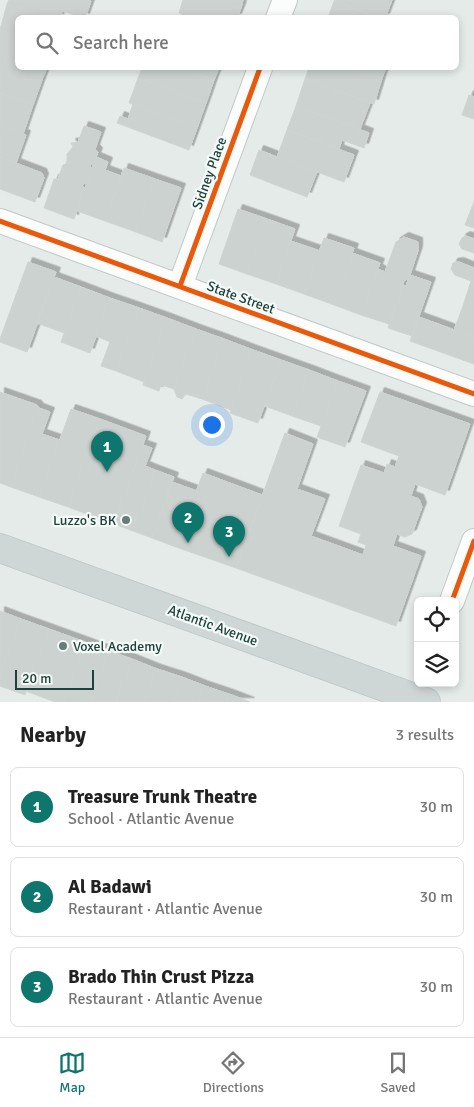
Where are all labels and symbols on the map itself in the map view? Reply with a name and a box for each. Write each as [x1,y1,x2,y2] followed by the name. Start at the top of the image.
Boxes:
[189,135,230,212] street label: Sidney Place
[205,277,277,318] street label: State Street
[199,412,225,438] your location
[91,431,123,472] pin: 1
[172,502,204,543] pin: 2
[53,512,117,529] place label: Luzzo's BK
[120,514,132,526] marker: Luzzo's BK
[213,516,245,557] pin: 3
[166,601,260,650] street label: Atlantic Avenue
[73,638,162,655] place label: Voxel Academy
[57,640,69,652] marker: Voxel Academy
[15,667,94,690] scale bar

